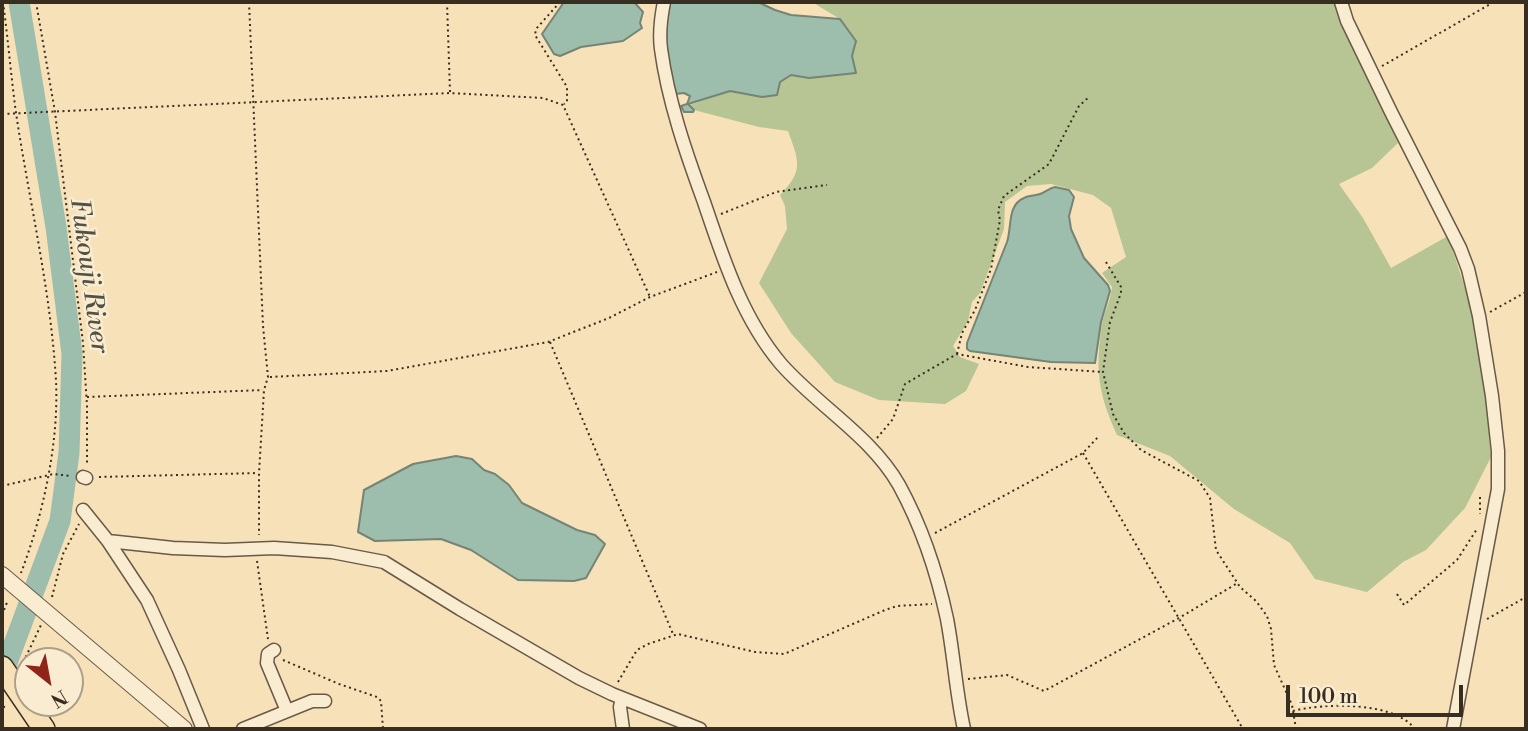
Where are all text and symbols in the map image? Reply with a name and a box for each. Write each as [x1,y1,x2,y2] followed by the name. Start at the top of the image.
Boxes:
[62,196,114,356] water label: Fukouji River
[14,647,84,717] north arrow
[1290,672,1467,716] scale bar
[46,684,71,712] text: N
[1299,684,1358,710] text: 100 m

